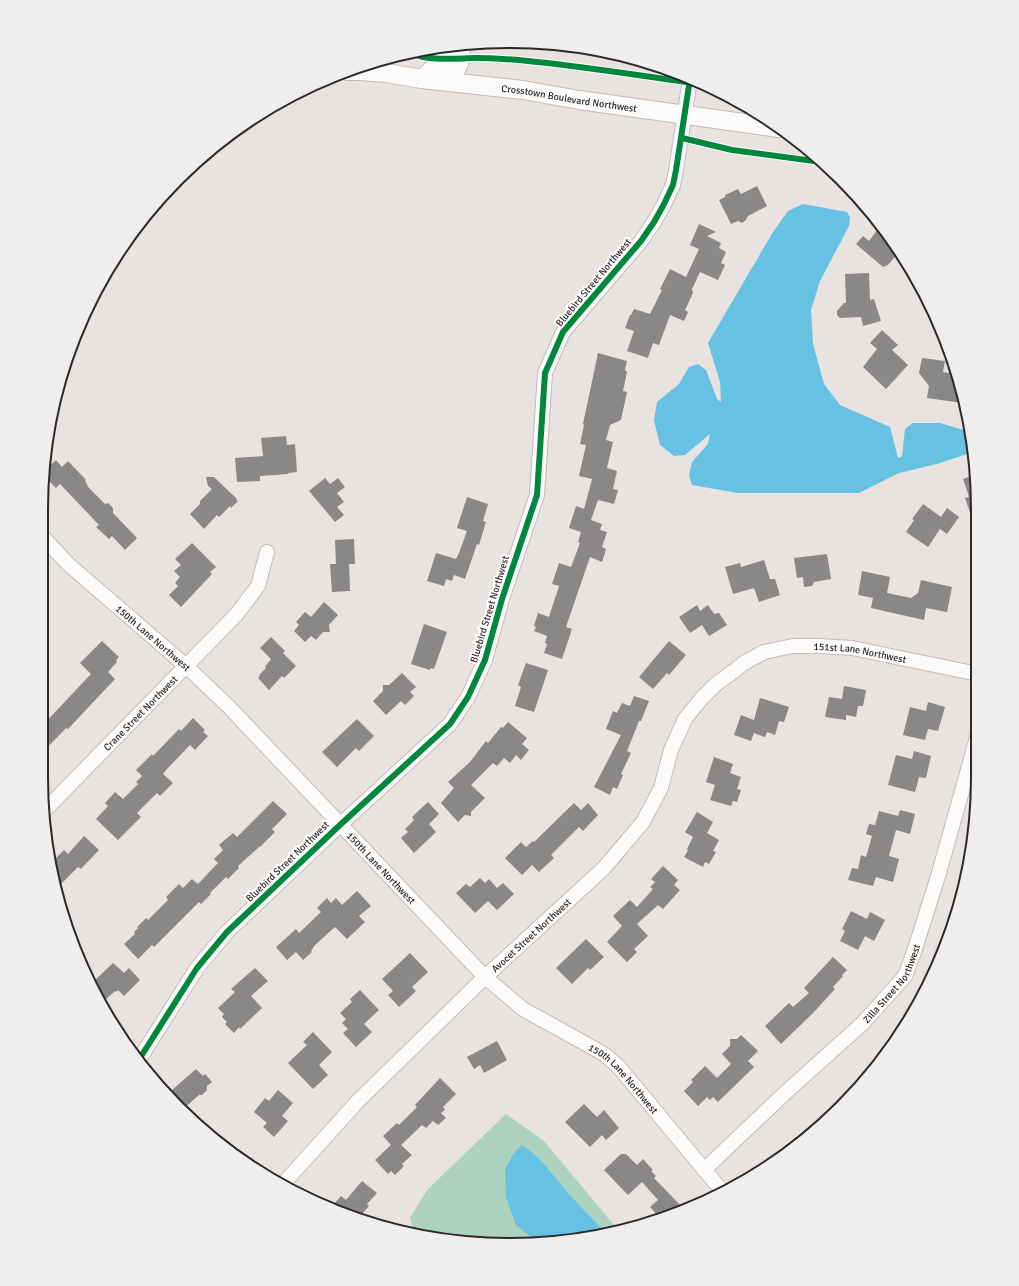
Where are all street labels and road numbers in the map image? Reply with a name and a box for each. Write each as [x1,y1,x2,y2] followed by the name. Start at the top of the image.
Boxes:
[501,83,638,115] street label: Crosstown Boulevard Northwest
[553,236,634,329] street label: Bluebird Street Northwest
[468,554,512,664] street label: Bluebird Street Northwest
[113,603,193,674] street label: 150th Lane Northwest
[814,641,908,666] street label: 151st Lane Northwest
[101,673,181,754] street label: Crane Street Northwest
[243,818,332,905] street label: Bluebird Street Northwest
[344,830,418,907] street label: 150th Lane Northwest
[489,896,574,975] street label: Avocet Street Northwest
[861,942,923,1026] street label: Zilla Street Northwest
[586,1042,661,1117] street label: 150th Lane Northwest

